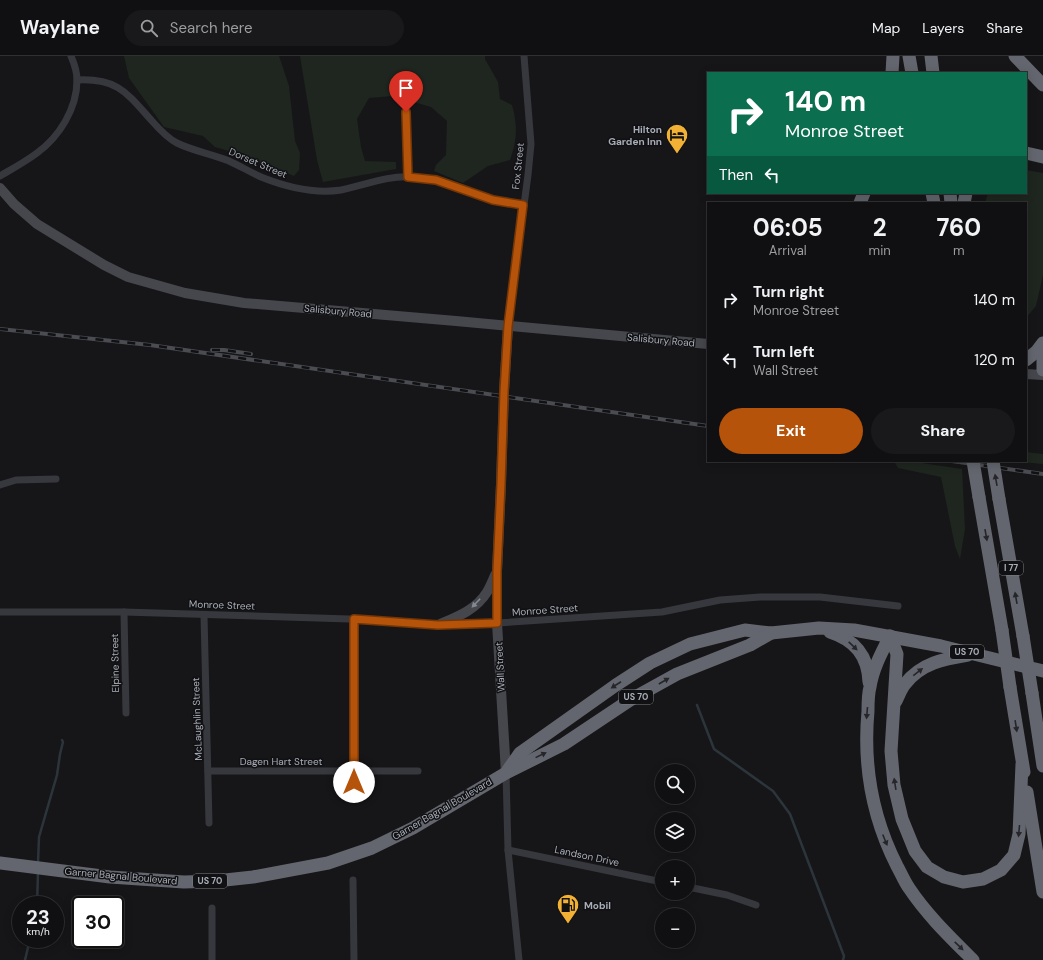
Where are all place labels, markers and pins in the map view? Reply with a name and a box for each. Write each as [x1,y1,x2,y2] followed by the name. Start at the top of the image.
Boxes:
[389,71,423,112] pin
[664,122,690,155] hotel icon: Hilton Garden Inn
[608,123,662,148] place label: Hilton Garden Inn
[555,892,581,925] fuel station icon: Mobil
[584,899,611,912] place label: Mobil

